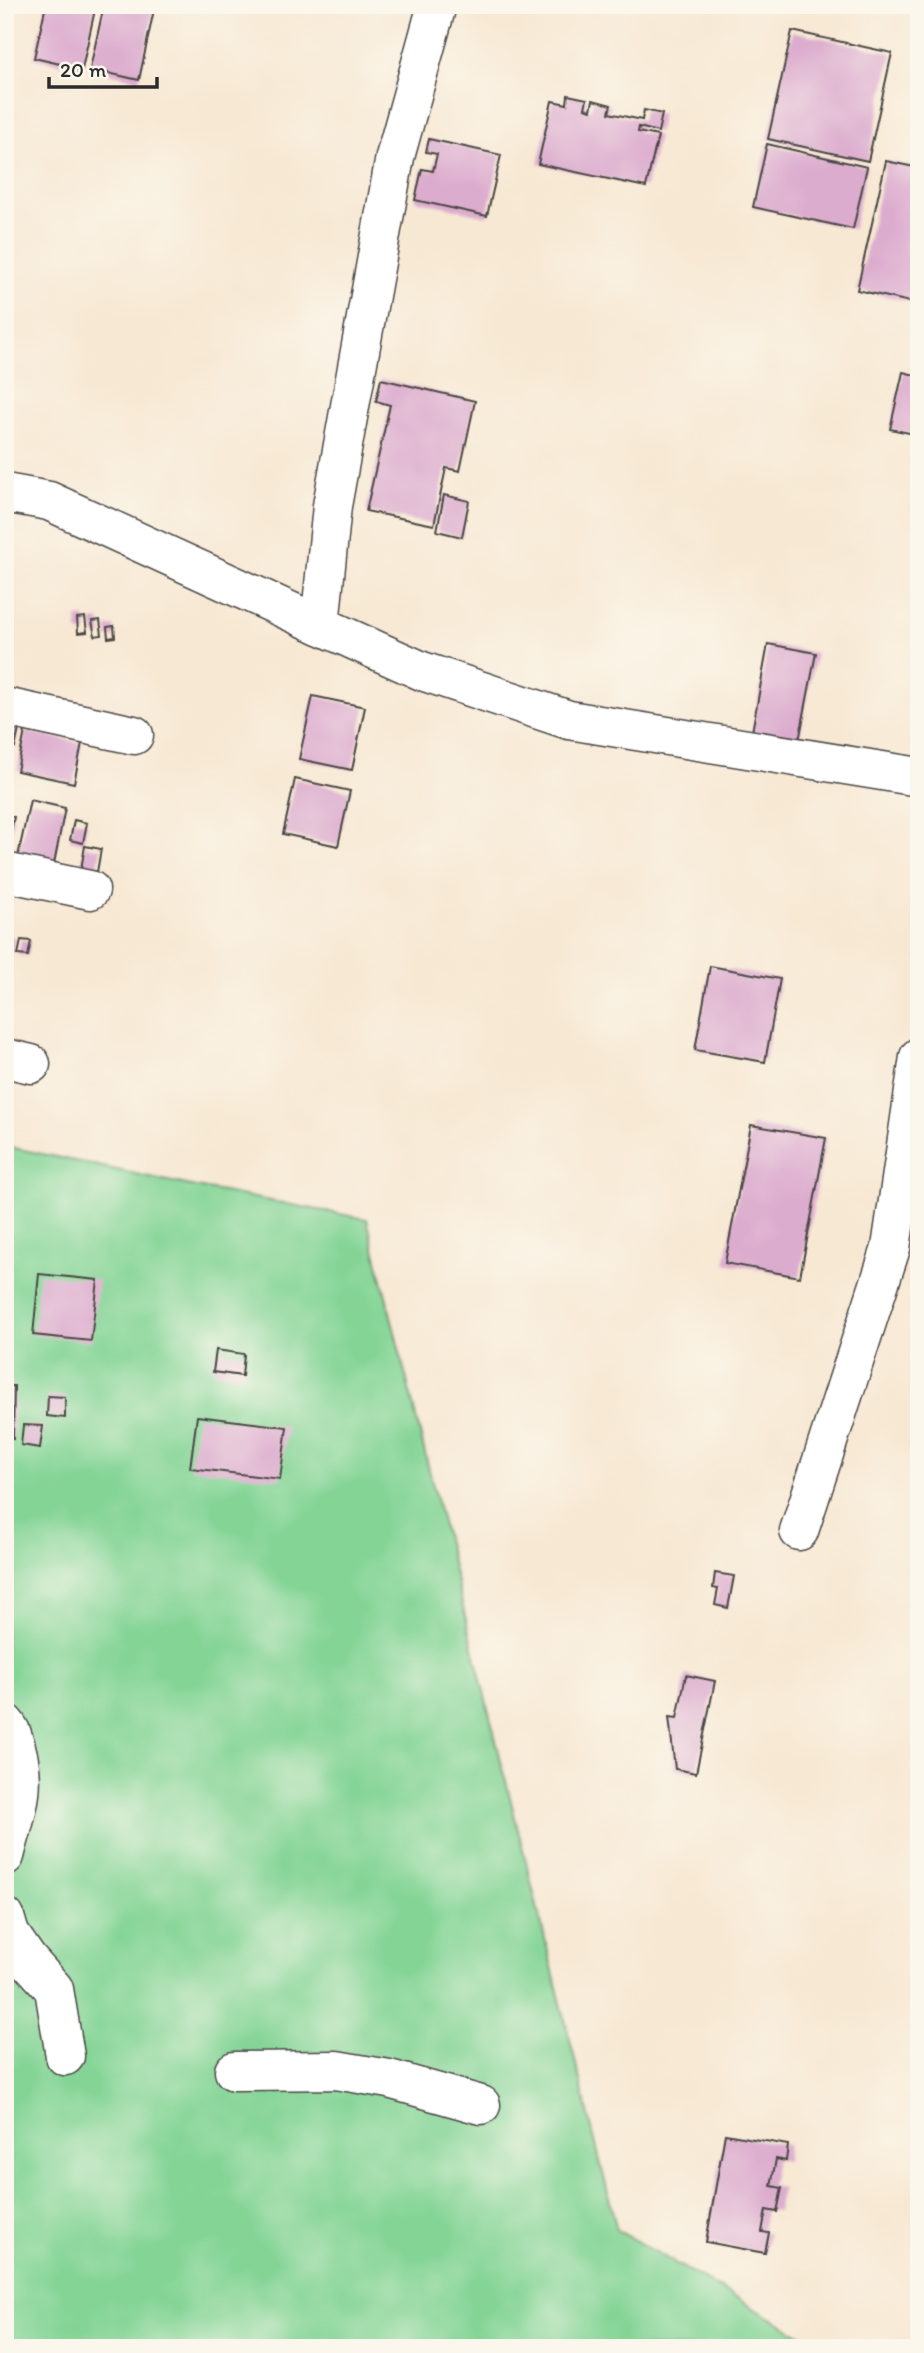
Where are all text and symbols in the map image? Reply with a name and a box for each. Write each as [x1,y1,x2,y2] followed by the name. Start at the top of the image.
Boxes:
[49,46,158,90] scale bar
[60,57,107,82] text: 20 m

